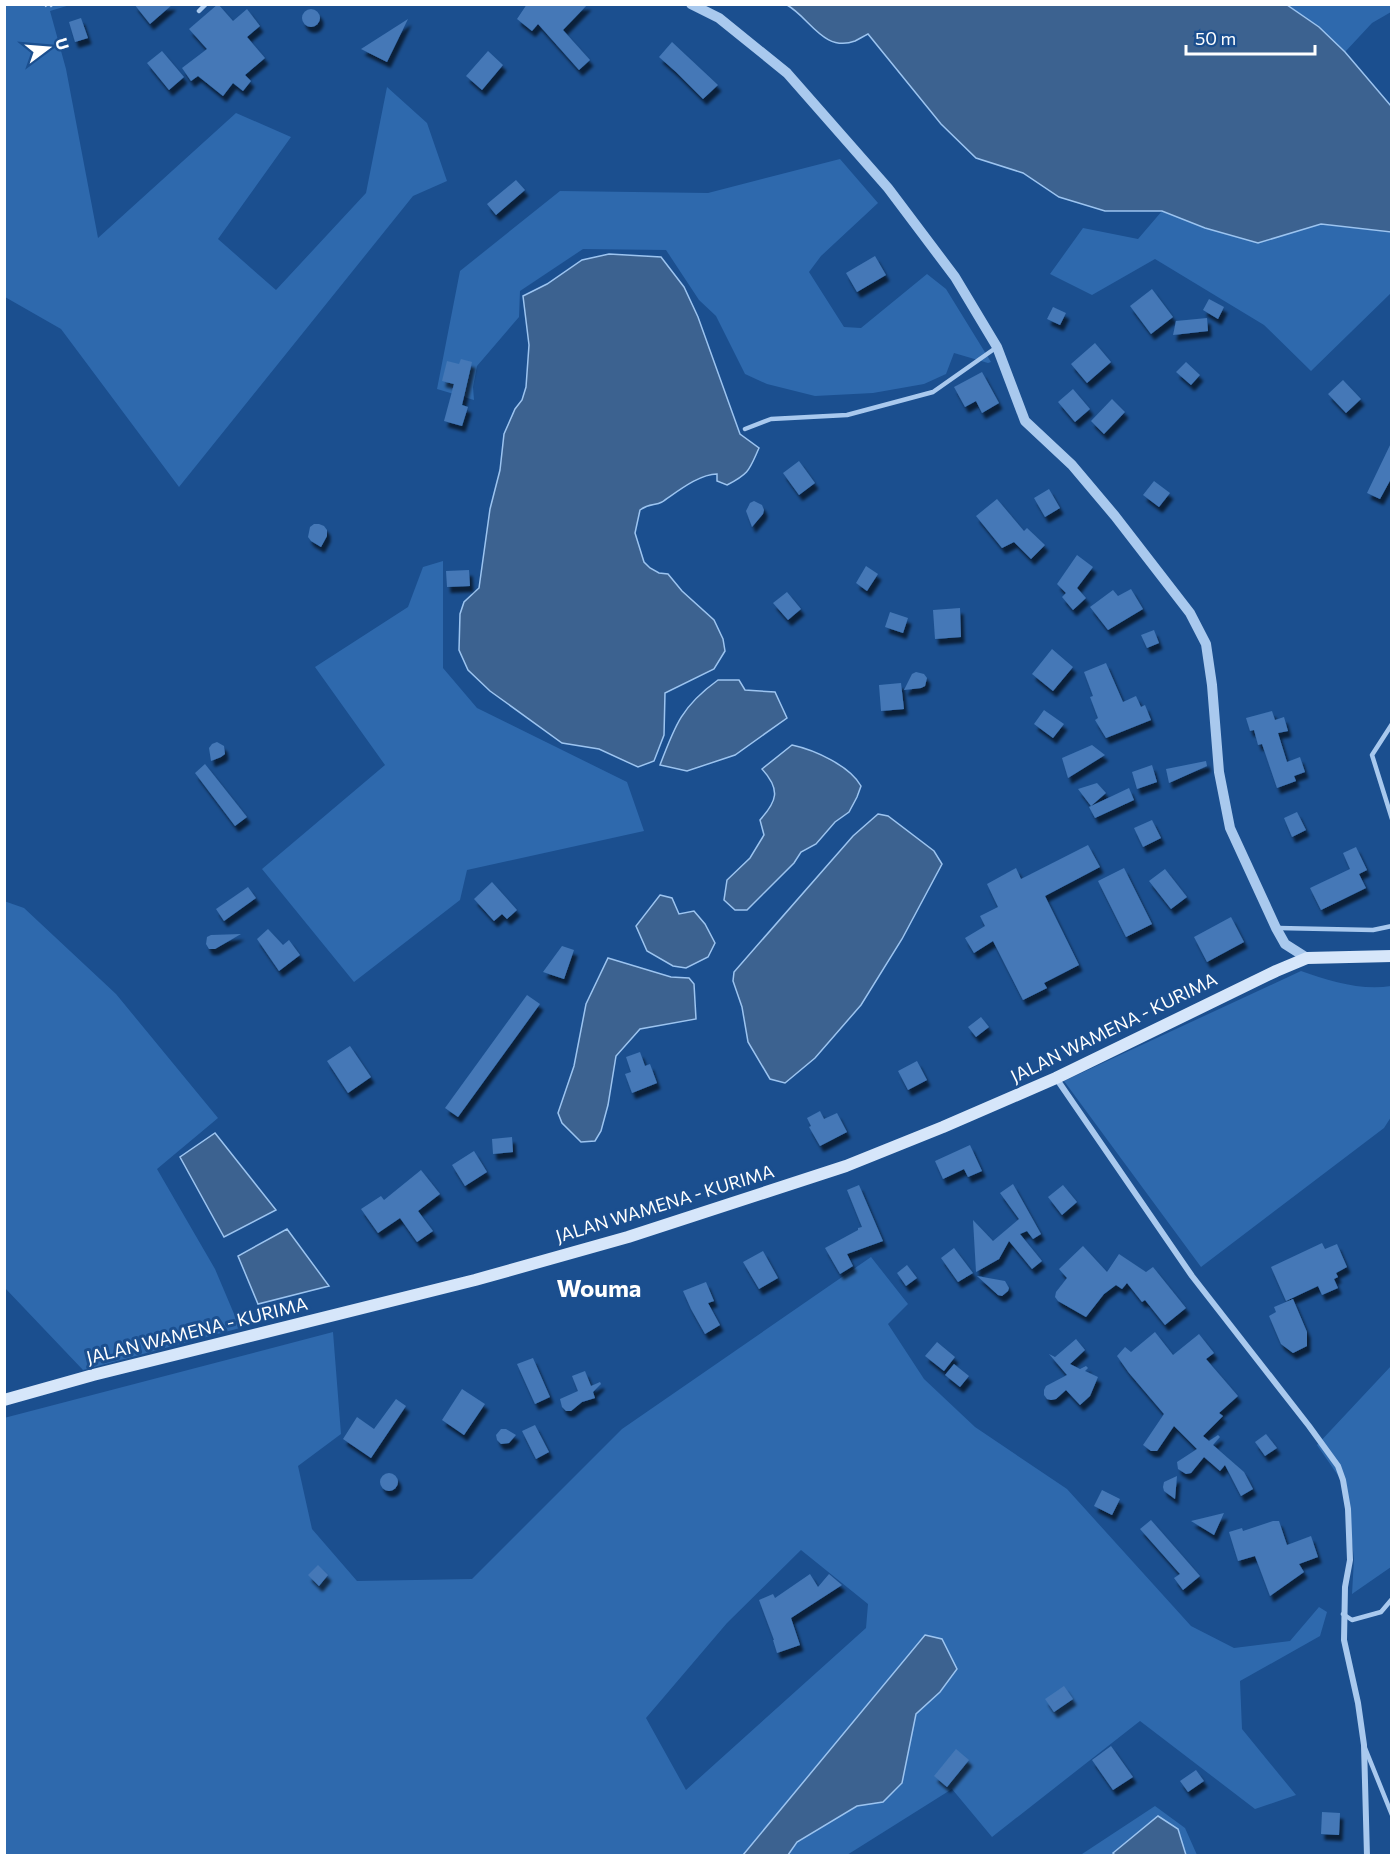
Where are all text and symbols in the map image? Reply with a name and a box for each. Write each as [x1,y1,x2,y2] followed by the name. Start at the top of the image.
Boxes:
[18,18,78,78] north arrow
[1186,18,1315,56] scale bar
[1195,27,1236,49] text: 50 m
[52,36,74,52] text: U
[1007,967,1221,1087] street label: JALAN WAMENA - KURIMA
[553,1159,777,1247] street label: JALAN WAMENA - KURIMA
[556,1273,642,1302] district label: Wouma
[84,1292,310,1368] street label: JALAN WAMENA - KURIMA

